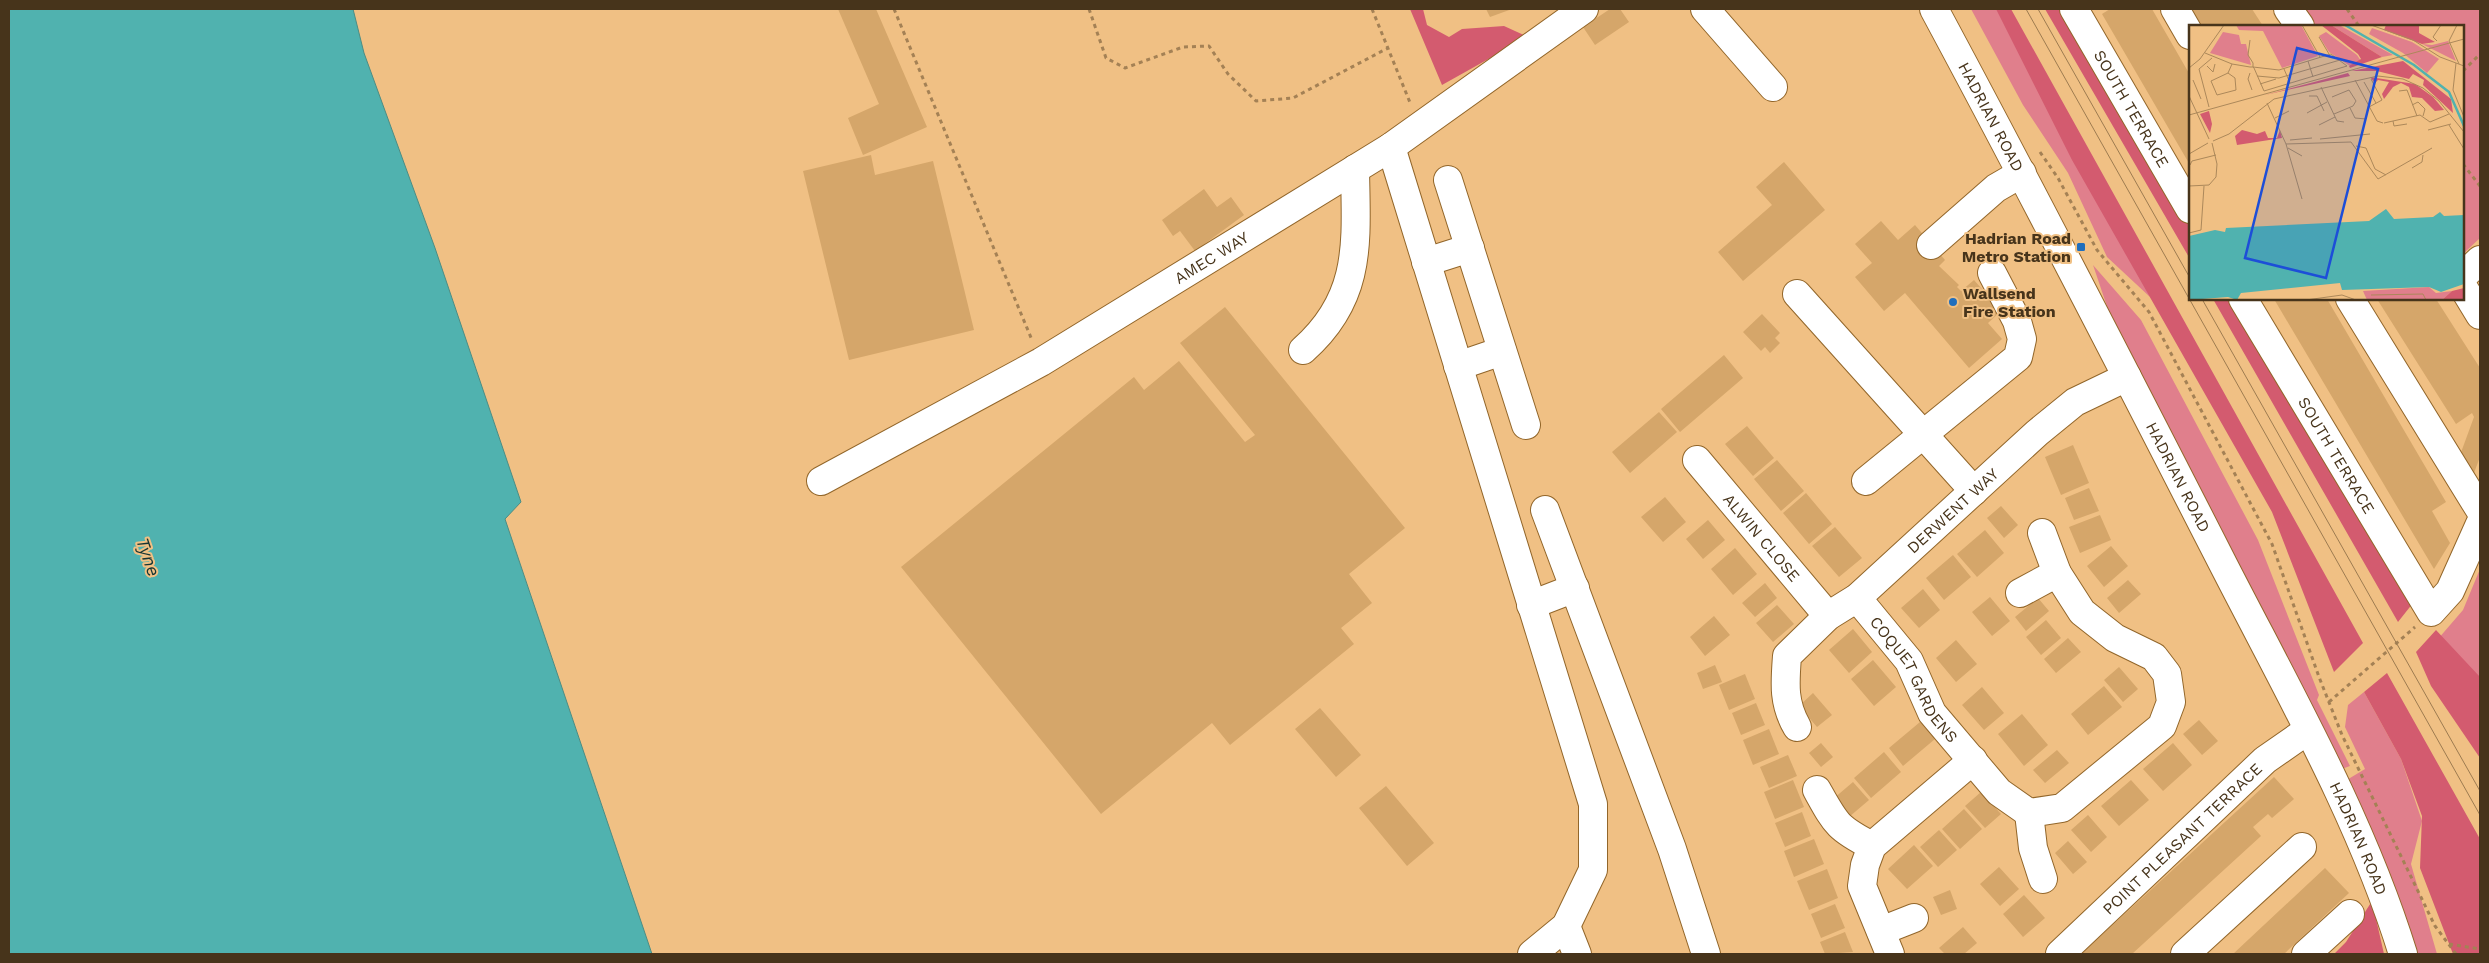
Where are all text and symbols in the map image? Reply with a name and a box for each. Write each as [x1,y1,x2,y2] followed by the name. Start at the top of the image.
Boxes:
[2189,25,2464,300] inset map
[2090,47,2173,171] street label: SOUTH TERRACE
[1954,59,2028,175] street label: HADRIAN ROAD
[1171,228,1252,288] street label: AMEC WAY
[1962,229,2071,266] place label: Hadrian Road Metro Station
[2075,241,2087,253] marker: Hadrian Road Metro Station
[1963,284,2056,321] place label: Wallsend Fire Station
[1947,296,1959,308] marker: Wallsend Fire Station
[2294,394,2379,517] street label: SOUTH TERRACE
[2142,419,2214,535] street label: HADRIAN ROAD
[1903,464,2003,558] street label: DERWENT WAY
[1719,490,1804,586] street label: ALWIN CLOSE
[132,535,165,579] water label: Tyne
[1866,612,1962,746] street label: COQUET GARDENS
[2099,759,2266,919] street label: POINT PLEASANT TERRACE
[2326,779,2391,898] street label: HADRIAN ROAD

